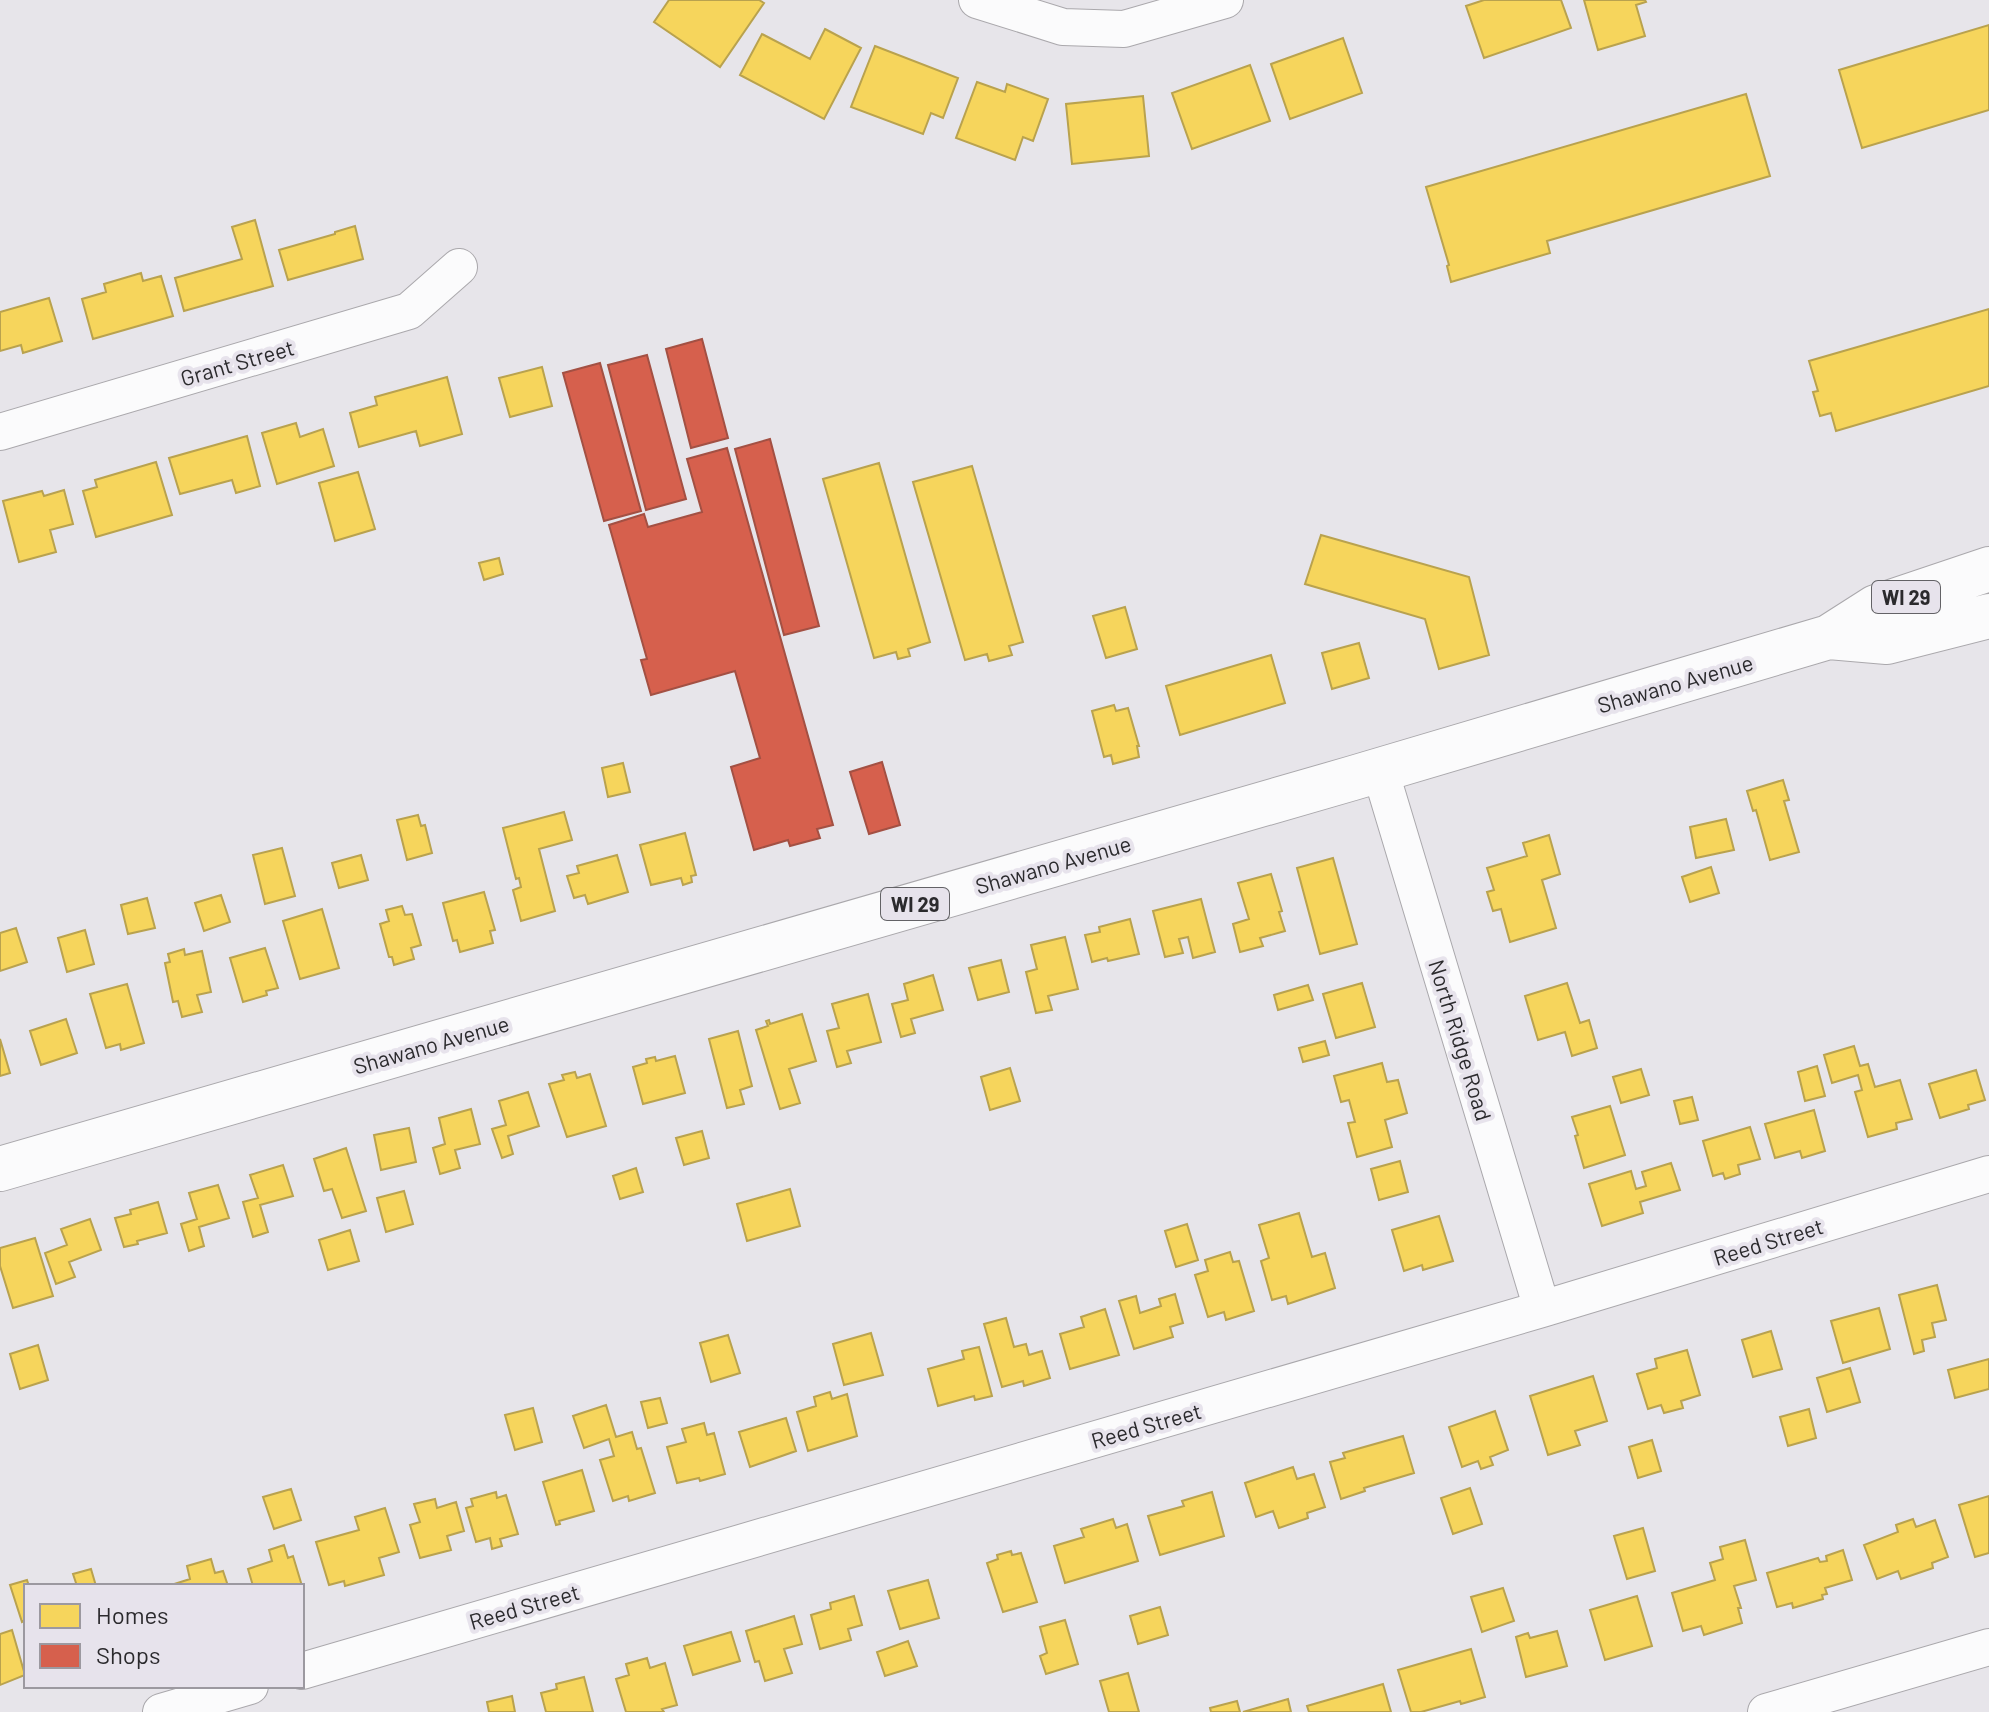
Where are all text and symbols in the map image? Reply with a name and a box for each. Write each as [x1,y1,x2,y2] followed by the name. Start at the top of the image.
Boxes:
[177,333,297,391] street label: Grant Street
[1872,581,1940,613] road number: WI 29
[1594,648,1756,718] street label: Shawano Avenue
[972,829,1134,899] street label: Shawano Avenue
[881,888,949,920] road number: WI 29
[1424,956,1498,1124] street label: North Ridge Road
[350,1009,512,1079] street label: Shawano Avenue
[1710,1212,1826,1270] street label: Reed Street
[1088,1397,1204,1453] street label: Reed Street
[466,1578,582,1634] street label: Reed Street
[24,1584,304,1688] legend
[96,1600,169,1629] text: Homes
[96,1640,161,1669] text: Shops

